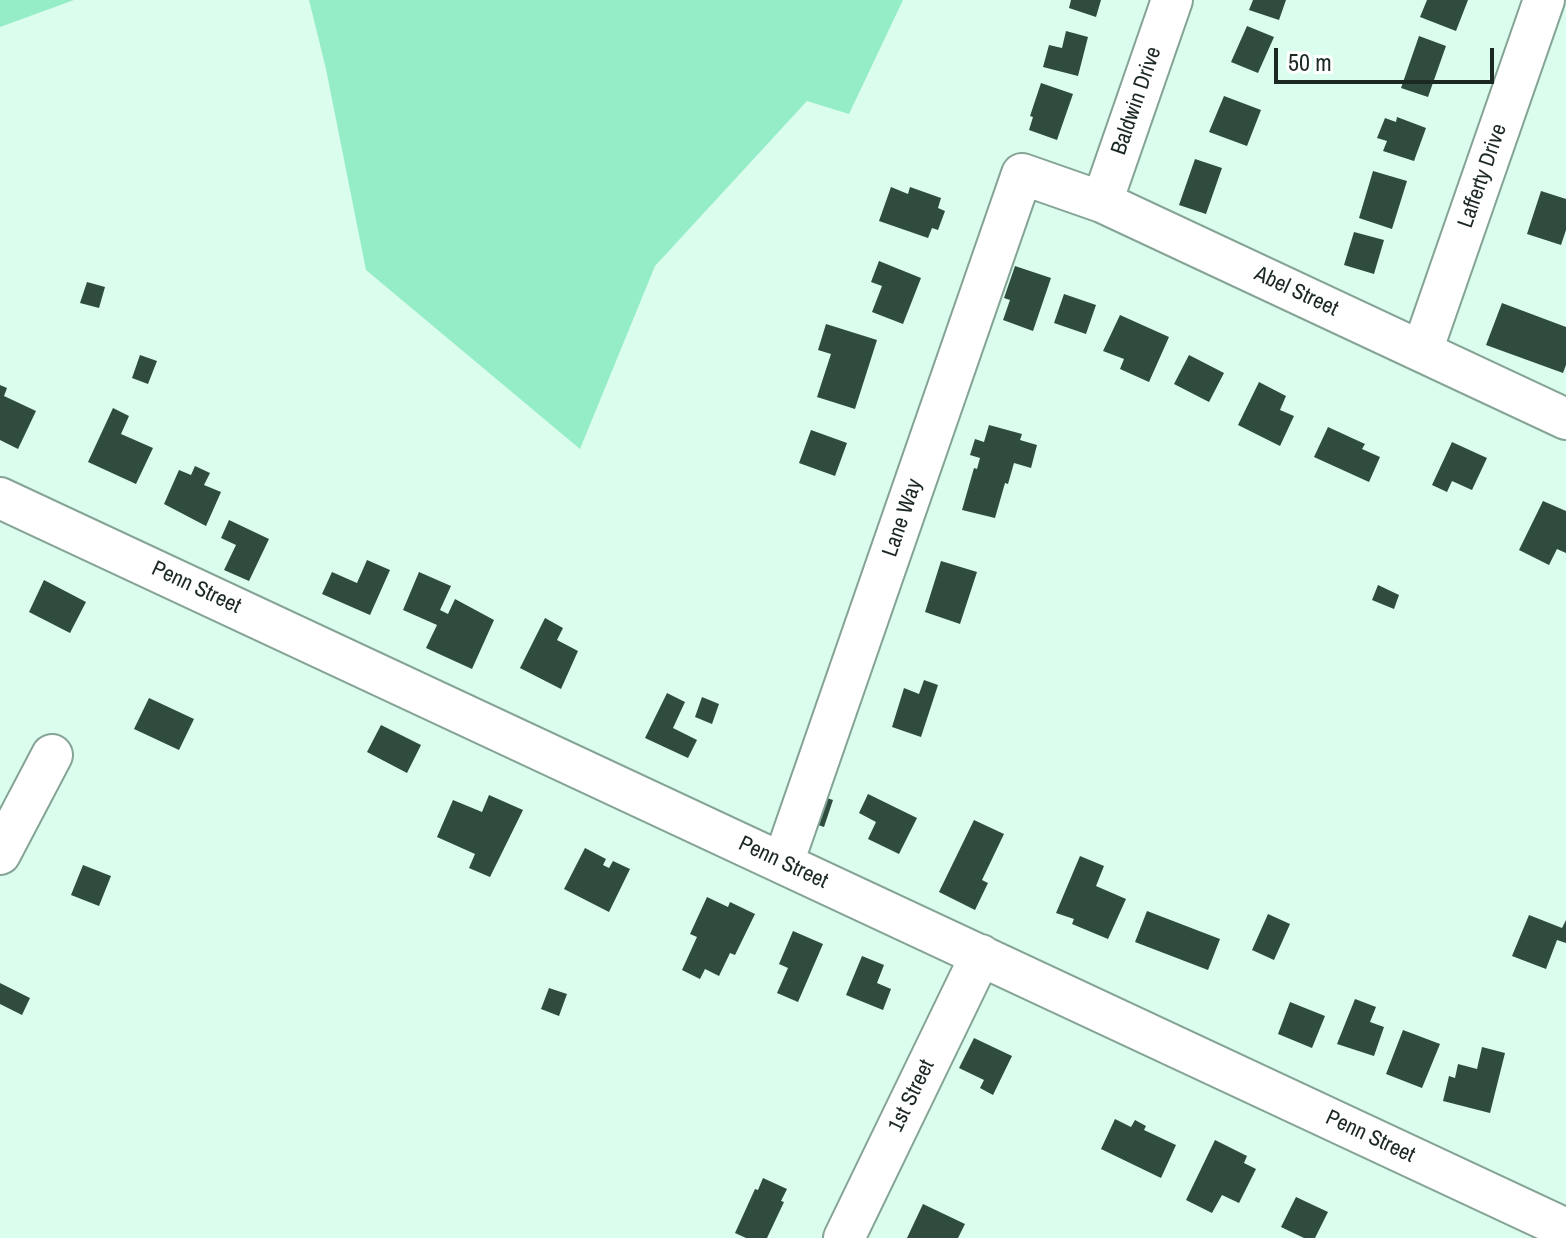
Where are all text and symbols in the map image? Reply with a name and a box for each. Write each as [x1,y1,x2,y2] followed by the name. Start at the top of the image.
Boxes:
[1278,32,1498,82] scale bar
[1106,44,1168,158] street label: Baldwin Drive
[1288,46,1332,78] text: 50 m
[1453,121,1513,231] street label: Lafferty Drive
[1250,261,1342,323] street label: Abel Street
[877,476,929,560] street label: Lane Way
[147,556,245,620] street label: Penn Street
[734,831,832,895] street label: Penn Street
[883,1056,941,1136] street label: 1st Street
[1321,1105,1419,1169] street label: Penn Street

